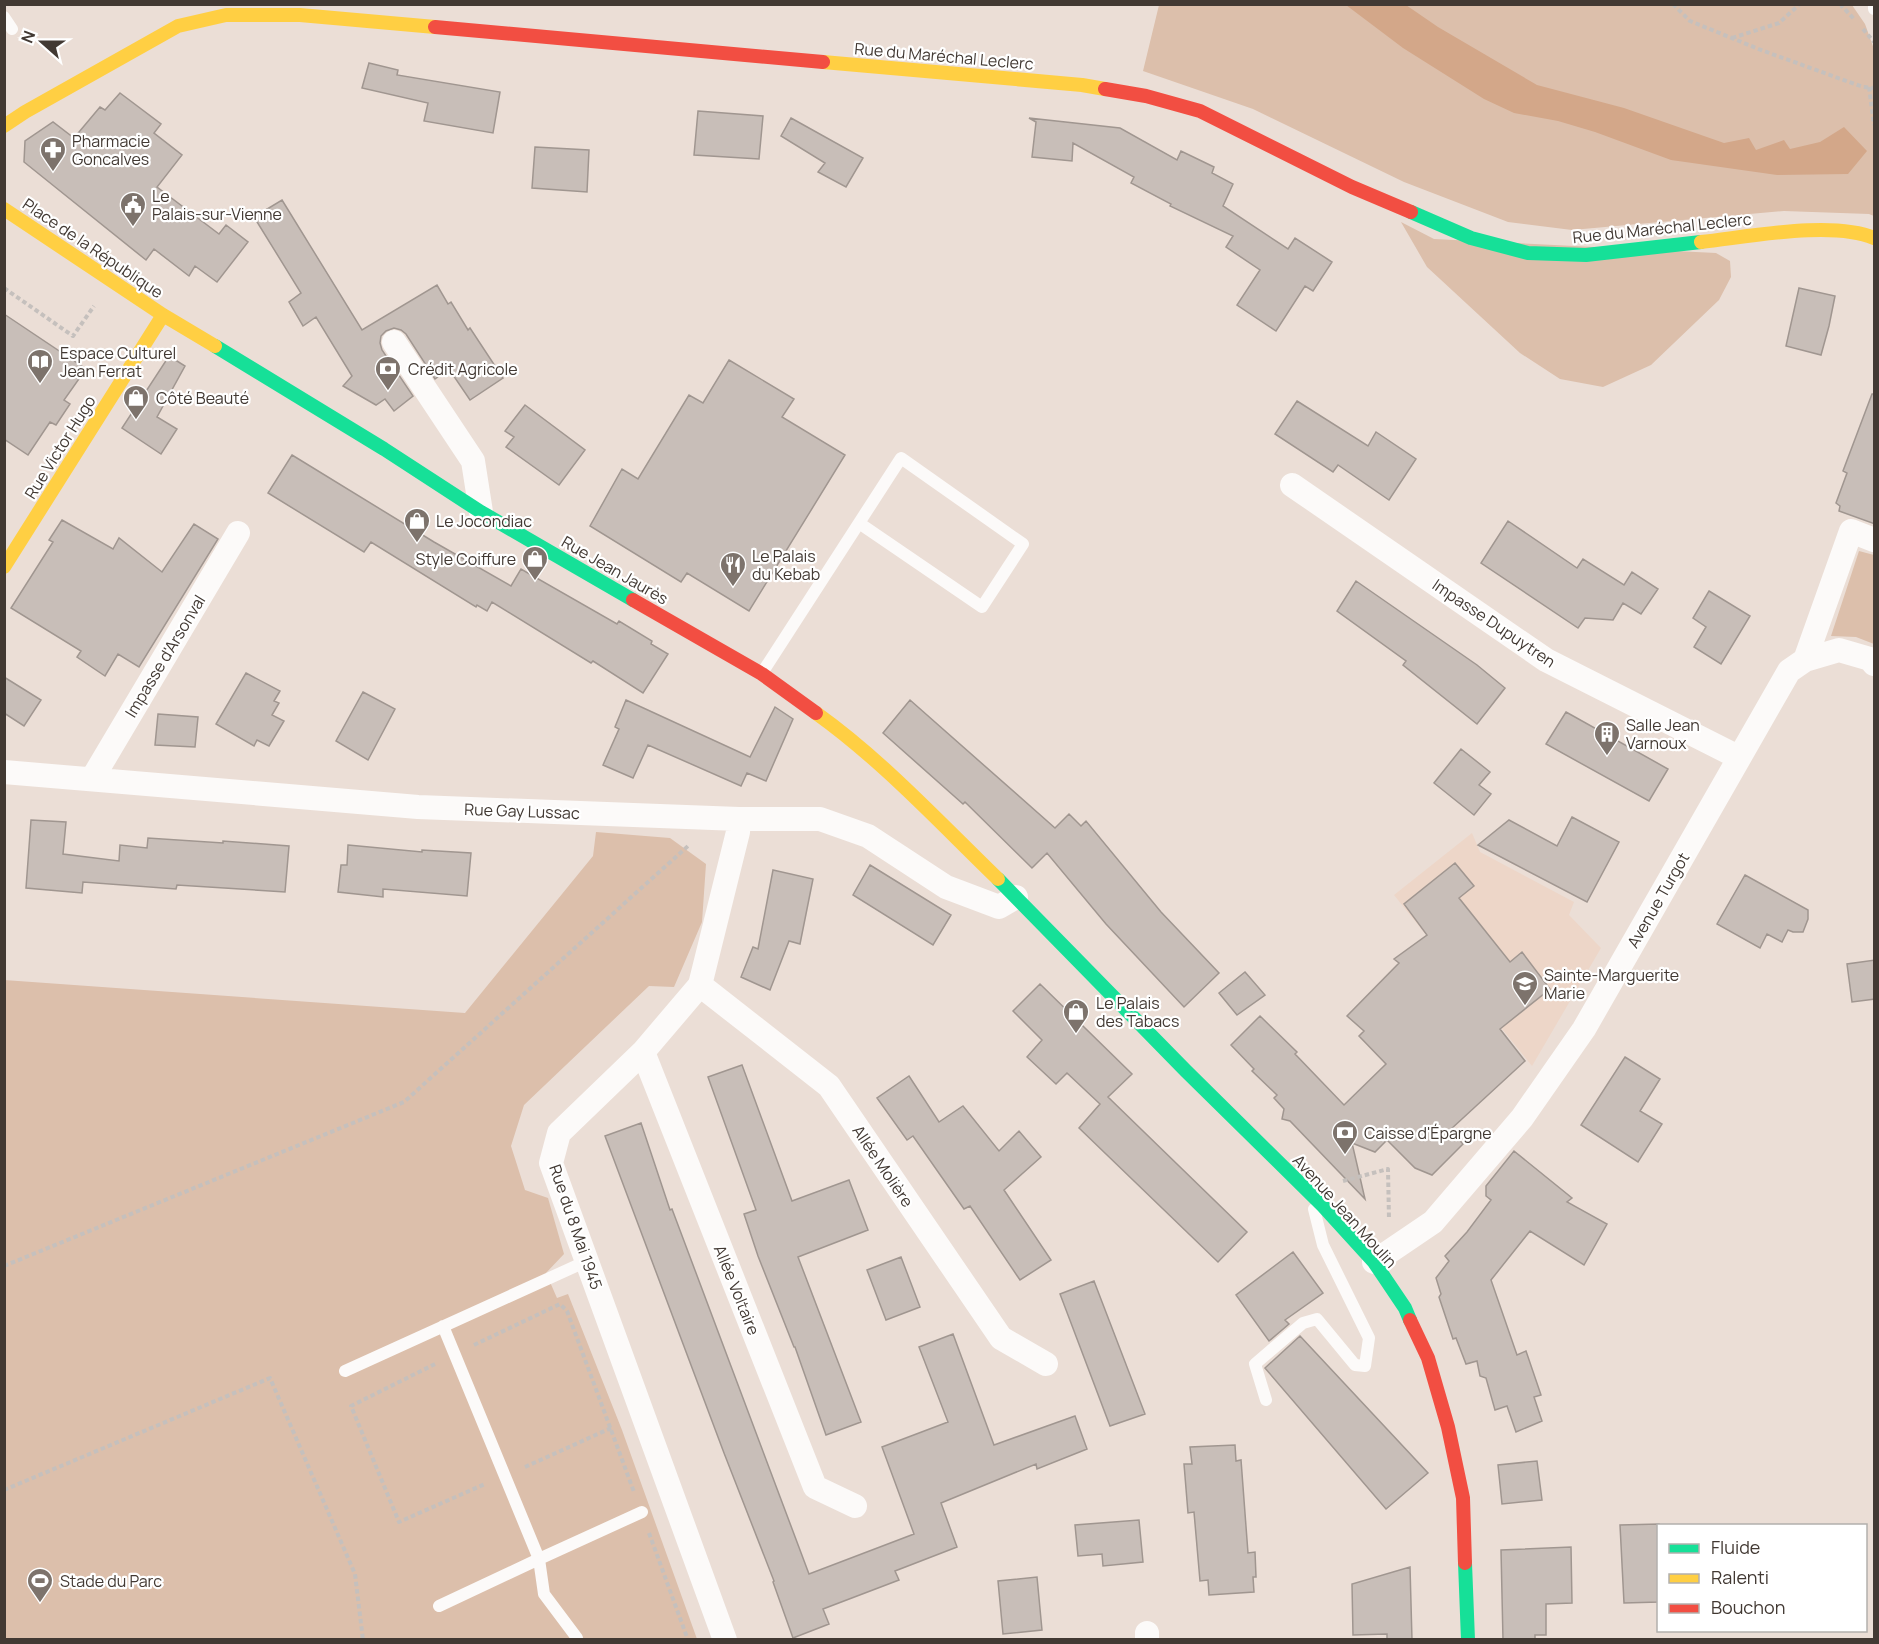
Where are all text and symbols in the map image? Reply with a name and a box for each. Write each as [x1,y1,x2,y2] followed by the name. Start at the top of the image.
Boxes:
[12,12,72,72] north arrow
[16,27,40,46] text: N
[854,37,1035,75] street label: Rue du Maréchal Leclerc
[72,130,150,170] place label: Pharmacie Goncalves
[38,135,68,173] pharmacy icon: Pharmacie Goncalves
[152,185,282,225] place label: Le Palais-sur-Vienne
[118,190,148,228] public building icon: Le Palais-sur-Vienne
[19,193,167,303] street label: Place de la République
[1572,208,1753,248] street label: Rue du Maréchal Leclerc
[60,342,176,382] place label: Espace Culturel Jean Ferrat
[25,347,55,385] library icon: Espace Culturel Jean Ferrat
[373,354,403,392] bank icon: Crédit Agricole
[408,358,518,380] place label: Crédit Agricole
[121,383,151,421] shop icon: Côté Beauté
[156,387,249,409] place label: Côté Beauté
[19,391,101,503] street label: Rue Victor Hugo
[402,506,432,544] shop icon: Le Jocondiac
[436,510,532,532] place label: Le Jocondiac
[558,531,672,609] street label: Rue Jean Jaurès
[520,544,550,582] shop icon: Style Coiffure
[752,545,820,585] place label: Le Palais du Kebab
[416,548,516,570] place label: Style Coiffure
[718,550,748,588] restaurant icon: Le Palais du Kebab
[1428,574,1560,672] street label: Impasse Dupuytren
[120,591,210,721] street label: Impasse d'Arsonval
[1626,714,1700,754] place label: Salle Jean Varnoux
[1592,719,1622,757] building icon: Salle Jean Varnoux
[464,798,580,824] street label: Rue Gay Lussac
[1622,848,1694,952] street label: Avenue Turgot
[1544,964,1679,1004] place label: Sainte-Marguerite Marie
[1510,969,1540,1007] school or university icon: Sainte-Marguerite Marie
[1096,992,1179,1032] place label: Le Palais des Tabacs
[1061,997,1091,1035] shop icon: Le Palais des Tabacs
[1330,1118,1360,1156] bank icon: Caisse d'Épargne
[848,1121,918,1211] street label: Allée Molière
[1364,1122,1492,1144] place label: Caisse d'Épargne
[1288,1150,1402,1272] street label: Avenue Jean Moulin
[544,1162,608,1292] street label: Rue du 8 Mai 1945
[709,1242,765,1338] street label: Allée Voltaire
[1657,1524,1867,1632] legend
[1711,1535,1760,1559] text: Fluide
[1711,1565,1769,1589] text: Ralenti
[25,1566,55,1604] sports icon: Stade du Parc
[60,1570,162,1592] place label: Stade du Parc
[1711,1595,1785,1619] text: Bouchon

